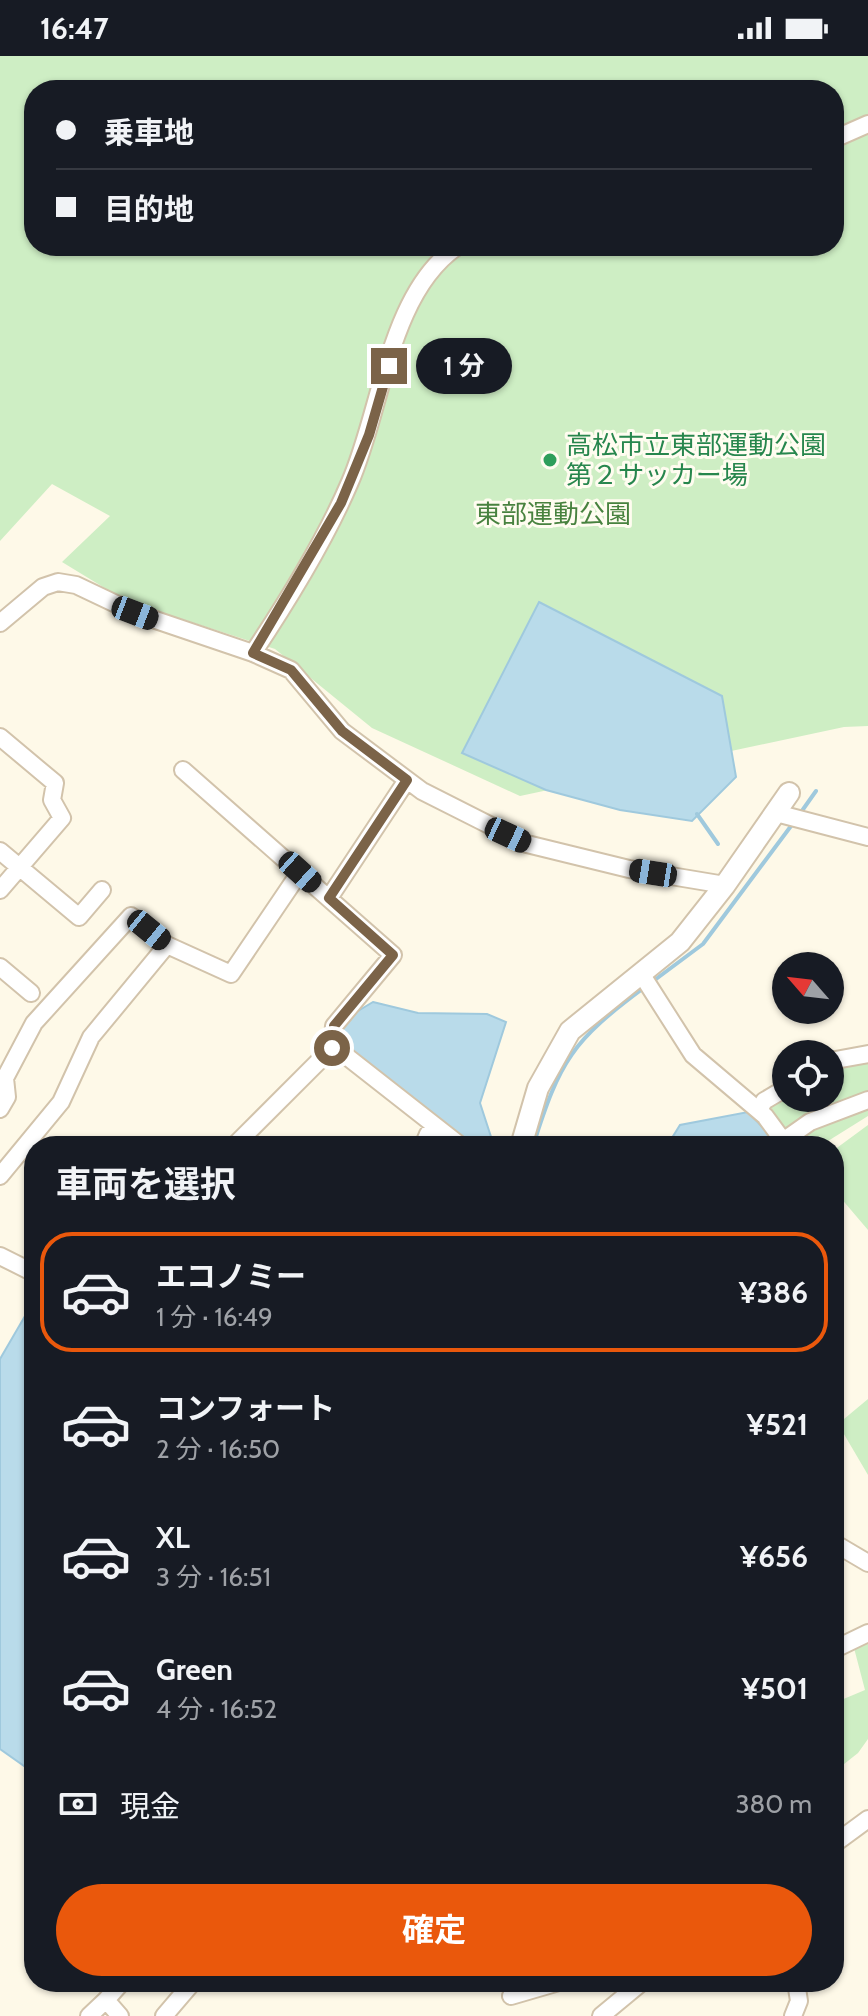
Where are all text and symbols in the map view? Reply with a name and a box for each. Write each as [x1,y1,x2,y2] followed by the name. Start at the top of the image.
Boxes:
[40,10,109,47] text: 16:47
[104,114,194,151] text: 乗車地
[104,191,194,228] text: 目的地
[417,338,513,394] callout: 1 分
[371,348,407,384] route end
[443,350,485,382] text: 1 分
[566,429,826,491] place label: 高松市立東部運動公園 第２サッカー場
[541,451,559,469] marker: 高松市立東部運動公園 第２サッカー場
[475,498,631,530] park label: 東部運動公園
[108,593,162,633] car
[481,814,535,856] car
[274,847,326,897] car
[627,857,679,889] car
[123,906,175,954] car
[772,952,844,1024] north arrow
[772,952,844,1112] map controls
[314,1030,350,1066] route start
[772,1040,844,1112] button: locate
[56,1162,236,1206] text: 車両を選択
[60,1256,132,1328] icon: car
[156,1258,306,1295] text: エコノミー
[739,1274,808,1311] text: ¥386
[156,1301,273,1333] text: 1 分 · 16:49
[60,1388,132,1460] icon: car
[156,1390,335,1427] text: コンフォート
[747,1406,808,1443] text: ¥521
[156,1433,280,1465] text: 2 分 · 16:50
[156,1519,190,1556] text: XL
[60,1520,132,1592] icon: car
[740,1538,808,1575] text: ¥656
[156,1561,271,1593] text: 3 分 · 16:51
[156,1651,233,1688] text: Green
[60,1652,132,1724] icon: car
[742,1670,808,1707] text: ¥501
[156,1693,277,1725] text: 4 分 · 16:52
[56,1782,100,1826] icon: cash
[120,1788,180,1825] text: 現金
[735,1788,812,1820] text: 380 m
[56,1884,812,1976] button: 確定

